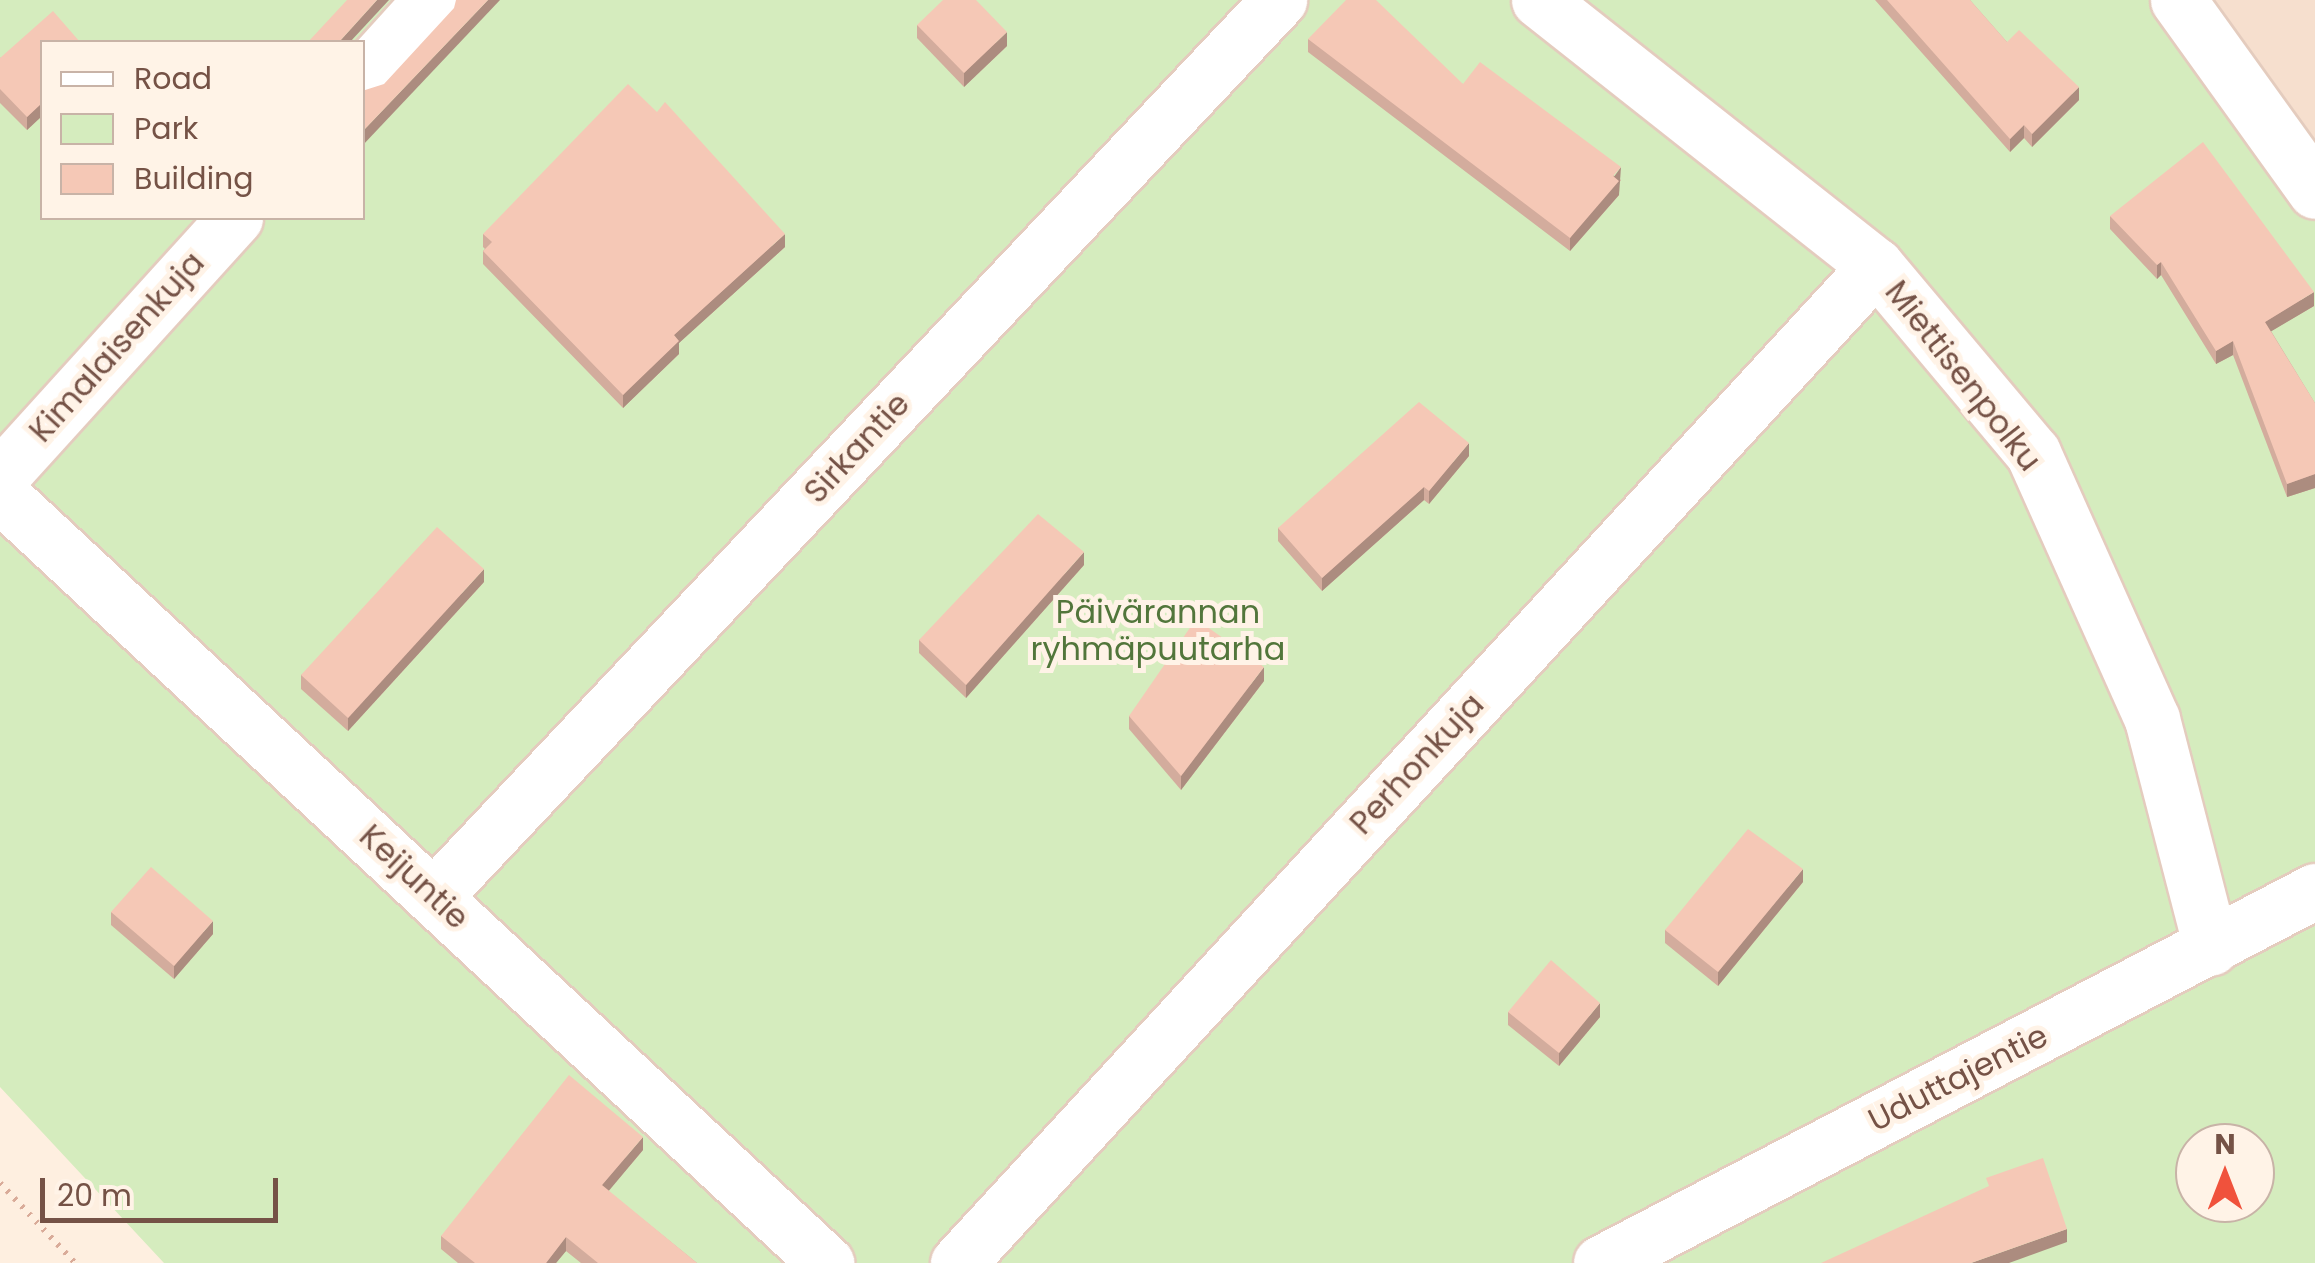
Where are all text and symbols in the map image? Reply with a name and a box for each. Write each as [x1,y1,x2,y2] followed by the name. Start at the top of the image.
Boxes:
[40,40,365,220] legend
[134,57,212,100] text: Road
[134,107,198,150] text: Park
[134,157,254,200] text: Building
[22,244,212,450] street label: Kimalaisenkuja
[1877,273,2049,479] street label: Miettisenpolku
[796,385,918,511] street label: Sirkantie
[1031,594,1285,669] park label: Päivärannan ryhmäpuutarha
[1342,686,1492,842] street label: Perhonkuja
[351,817,477,937] street label: Keijuntie
[1862,1016,2054,1140] street label: Uduttajentie
[2175,1123,2275,1223] north arrow
[2214,1125,2236,1164] text: N
[45,1158,282,1220] scale bar
[57,1174,132,1217] text: 20 m

